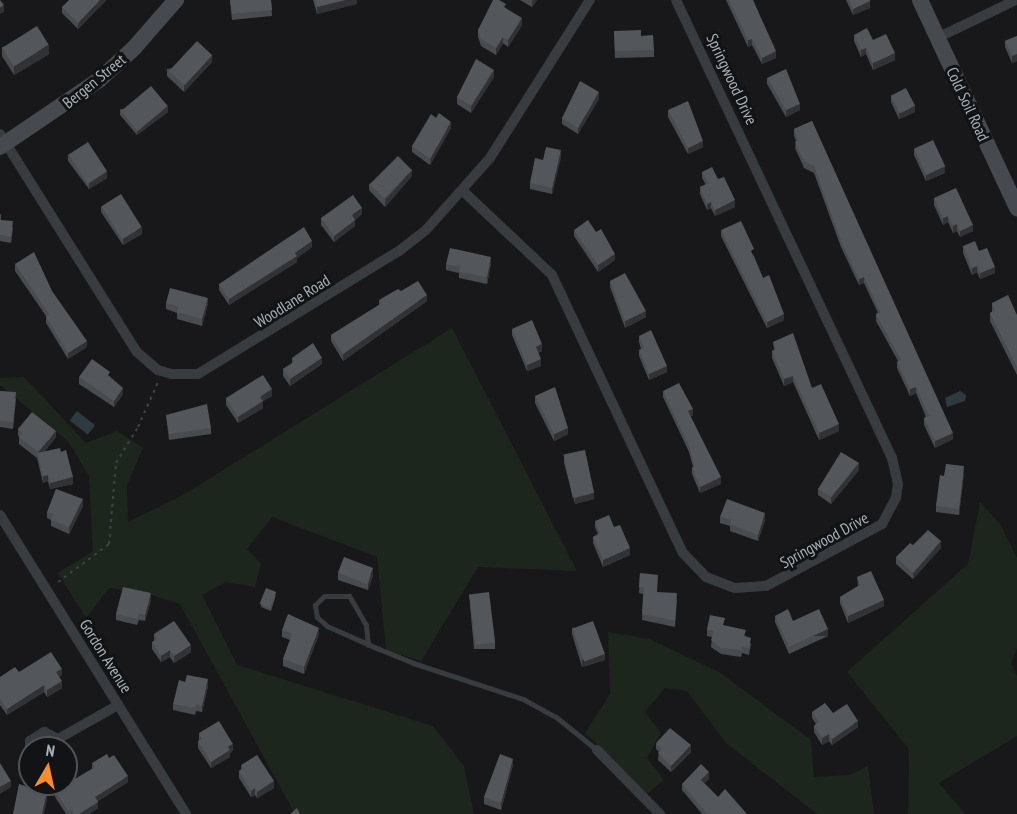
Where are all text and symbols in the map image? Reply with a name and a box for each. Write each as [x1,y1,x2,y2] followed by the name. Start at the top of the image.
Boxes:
[703,30,761,128] street label: Springwood Drive
[59,50,129,112] street label: Bergen Street
[943,64,993,144] street label: Cold Soil Road
[251,270,333,332] street label: Woodlane Road
[776,508,872,572] street label: Springwood Drive
[76,615,136,697] street label: Gordon Avenue
[18,736,78,796] north arrow
[45,740,56,761] text: N

